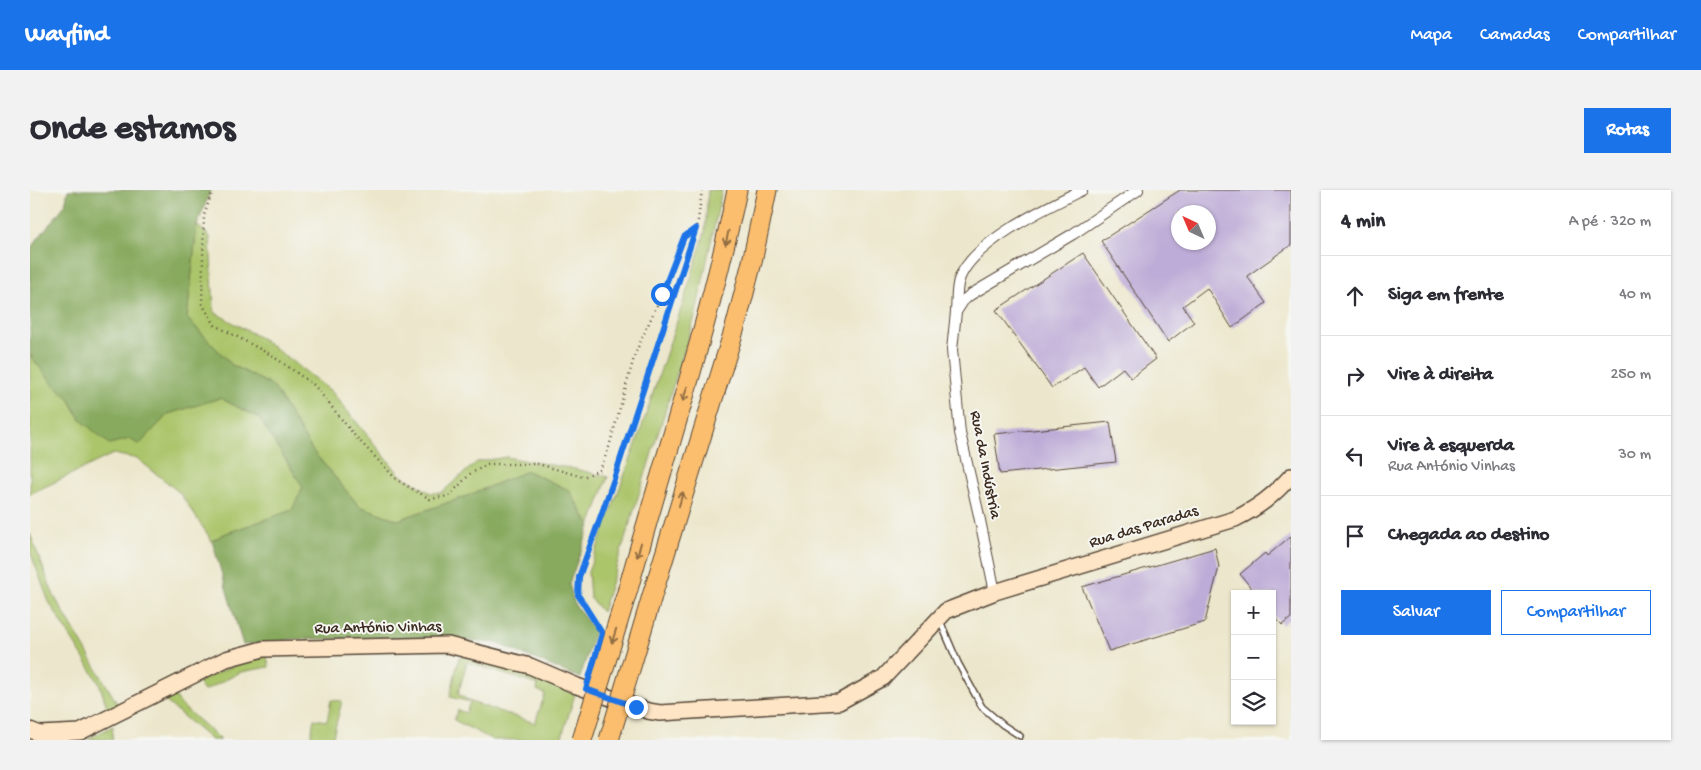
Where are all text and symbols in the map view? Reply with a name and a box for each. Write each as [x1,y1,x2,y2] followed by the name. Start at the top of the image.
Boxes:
[25,21,109,50] text: Wayfind
[1411,25,1452,46] text: Mapa
[1480,25,1550,46] text: Camadas
[1578,25,1676,46] text: Compartilhar
[1584,108,1671,153] button: Rotas
[30,110,235,151] text: Onde estamos
[1171,205,1216,250] north arrow
[1341,210,1385,235] text: 4 min
[1569,213,1651,232] text: A pé · 320 m
[722,229,731,245] one-way arrow
[1341,282,1369,310] icon: ahead
[651,283,674,306] route start
[1388,284,1504,307] text: Siga em frente
[1619,286,1651,305] text: 40 m
[1341,362,1369,390] icon: right
[1388,364,1493,387] text: Vire à direita
[1611,366,1651,385] text: 250 m
[679,386,689,402] one-way arrow
[964,410,1004,522] street label: Rua da Indústria
[1388,435,1514,458] text: Vire à esquerda
[1341,442,1369,470] icon: left
[1618,446,1651,465] text: 30 m
[1388,458,1515,477] text: Rua António Vinhas
[677,491,687,507] one-way arrow
[1087,502,1202,554] street label: Rua das Paradas
[1341,522,1369,550] icon: arrive
[1388,524,1549,547] text: Chegada ao destino
[633,542,643,558] one-way arrow
[1231,590,1276,725] map controls
[1231,590,1276,635] button: +
[1341,590,1491,635] button: Salvar
[1501,590,1651,635] button: Compartilhar
[314,618,443,640] street label: Rua António Vinhas
[608,628,618,644] one-way arrow
[1231,635,1276,680] button: −
[1231,680,1276,725] button: layers
[625,696,648,719] route end

